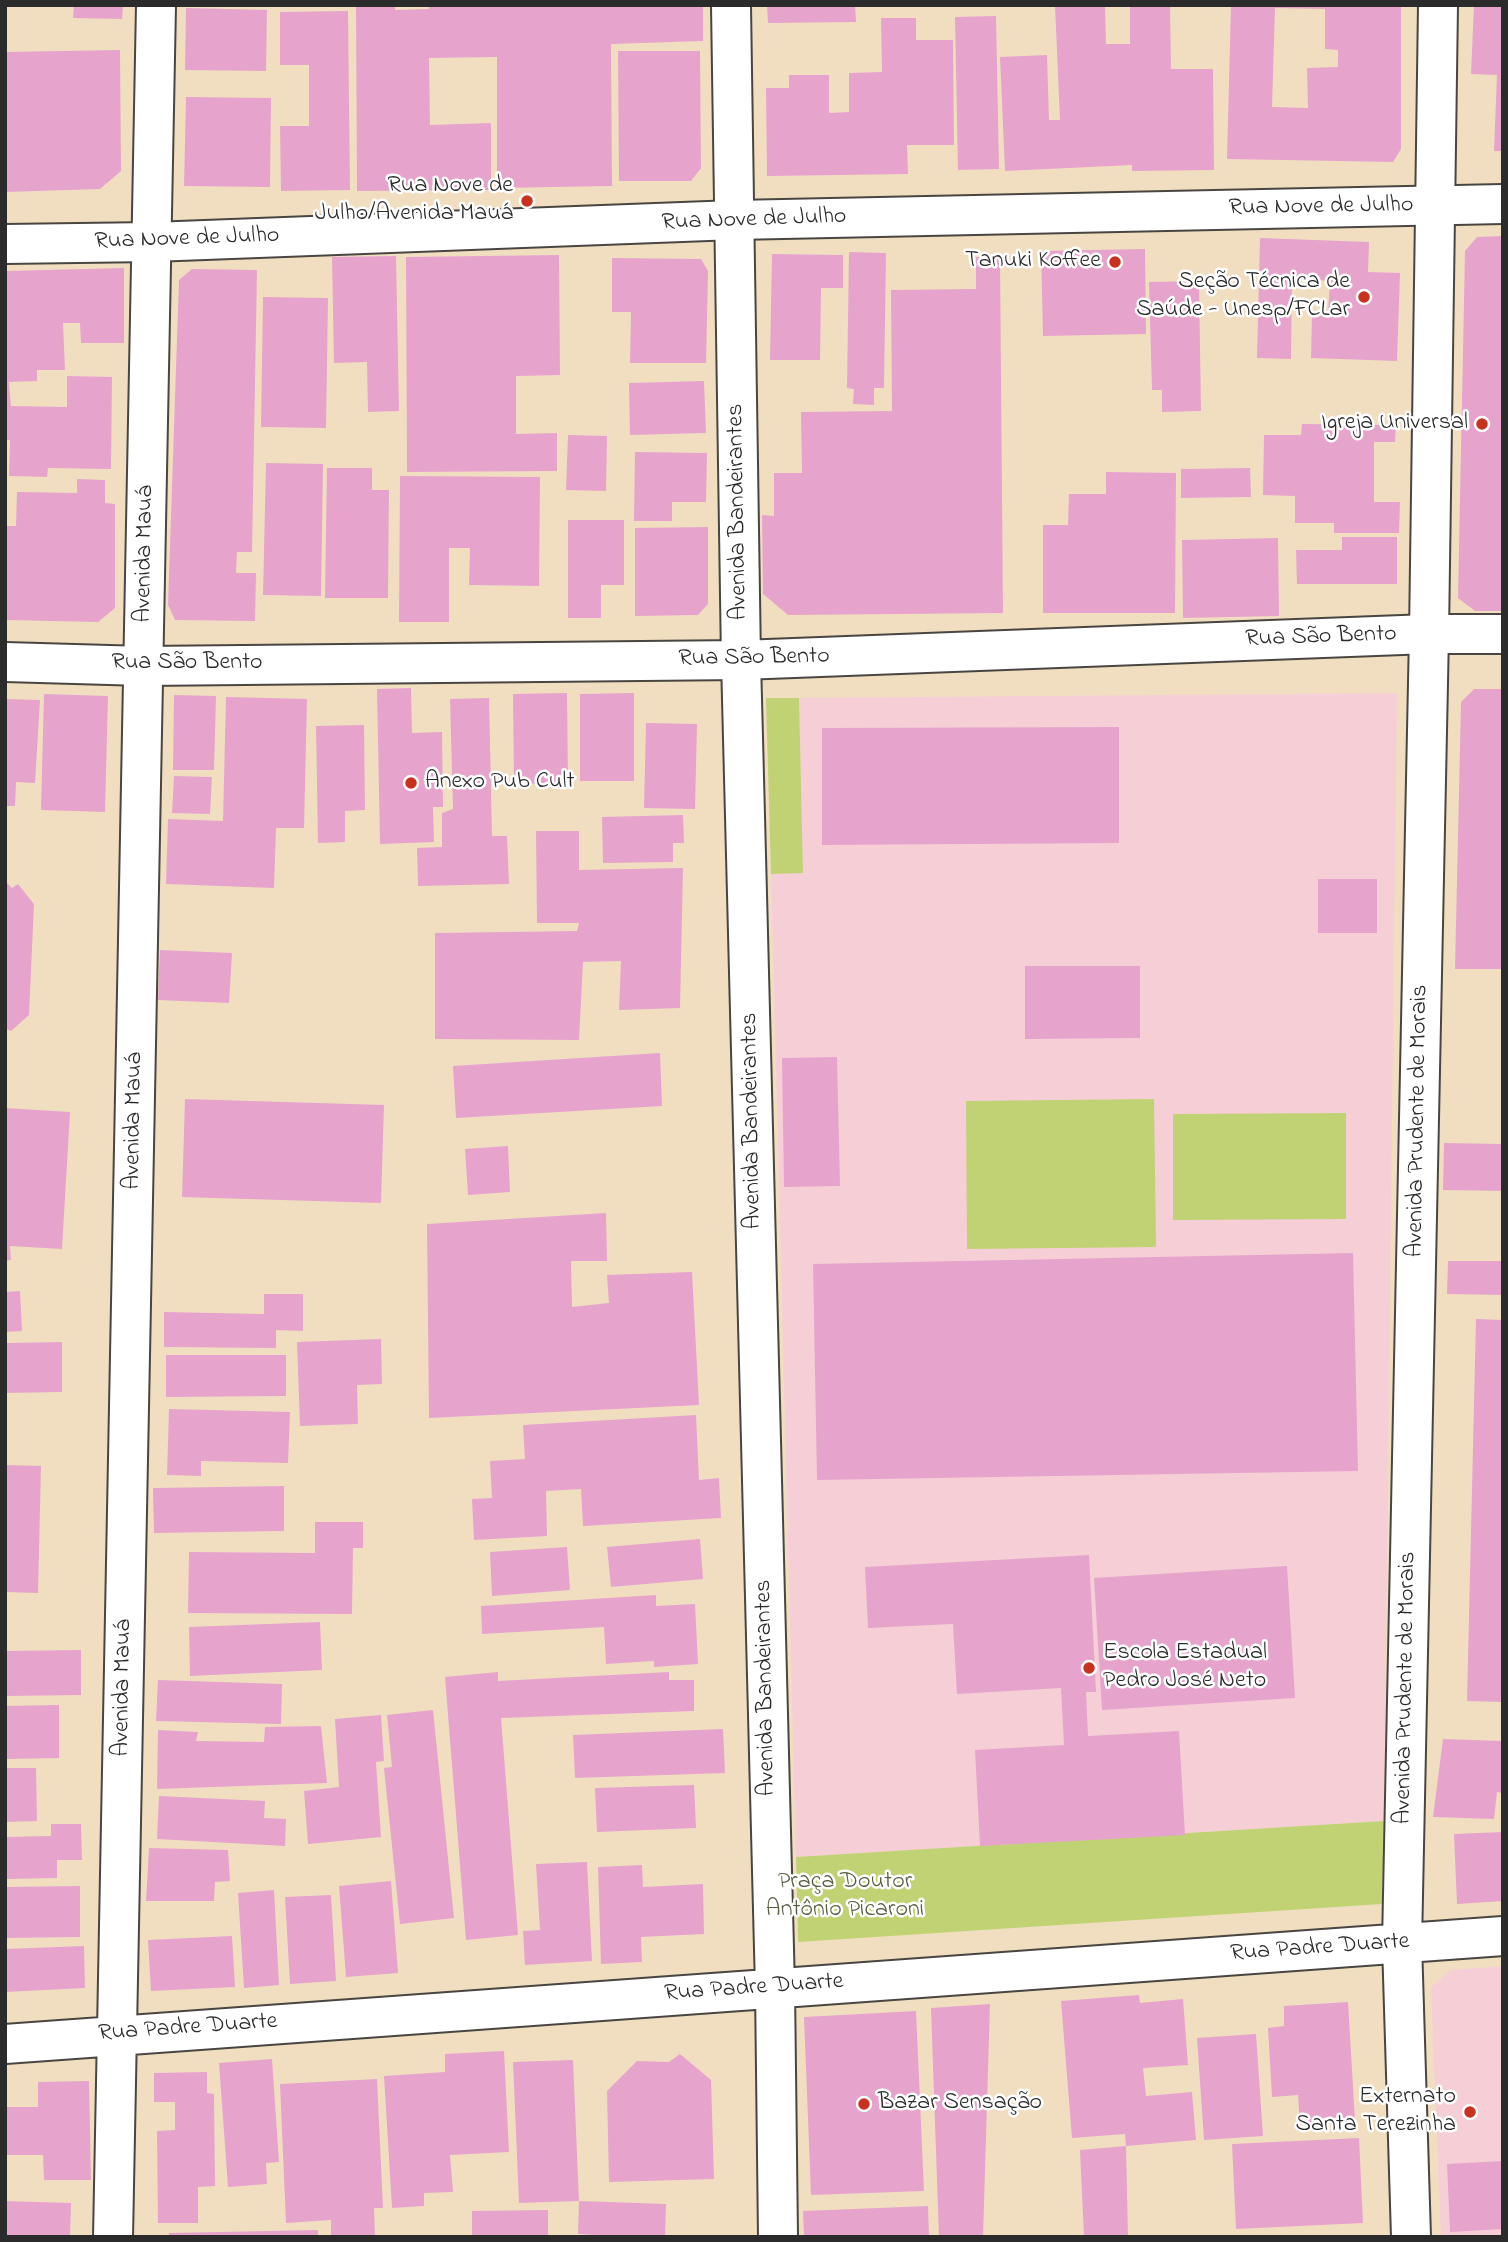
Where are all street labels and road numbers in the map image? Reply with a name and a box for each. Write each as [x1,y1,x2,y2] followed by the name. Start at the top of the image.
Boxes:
[1228,192,1414,224] street label: Rua Nove de Julho
[661,203,847,239] street label: Rua Nove de Julho
[94,222,280,258] street label: Rua Nove de Julho
[723,403,755,621] street label: Avenida Bandeirantes
[130,485,162,623] street label: Avenida Mauá
[1245,621,1397,655] street label: Rua São Bento
[678,643,830,675] street label: Rua São Bento
[111,650,263,678] street label: Rua São Bento
[1402,984,1436,1258] street label: Avenida Prudente de Morais
[737,1012,769,1230] street label: Avenida Bandeirantes
[119,1052,151,1190] street label: Avenida Mauá
[1390,1551,1424,1825] street label: Avenida Prudente de Morais
[751,1579,783,1797] street label: Avenida Bandeirantes
[108,1619,140,1757] street label: Avenida Mauá
[1229,1928,1411,1970] street label: Rua Padre Duarte
[663,1968,845,2010] street label: Rua Padre Duarte
[97,2008,279,2050] street label: Rua Padre Duarte

